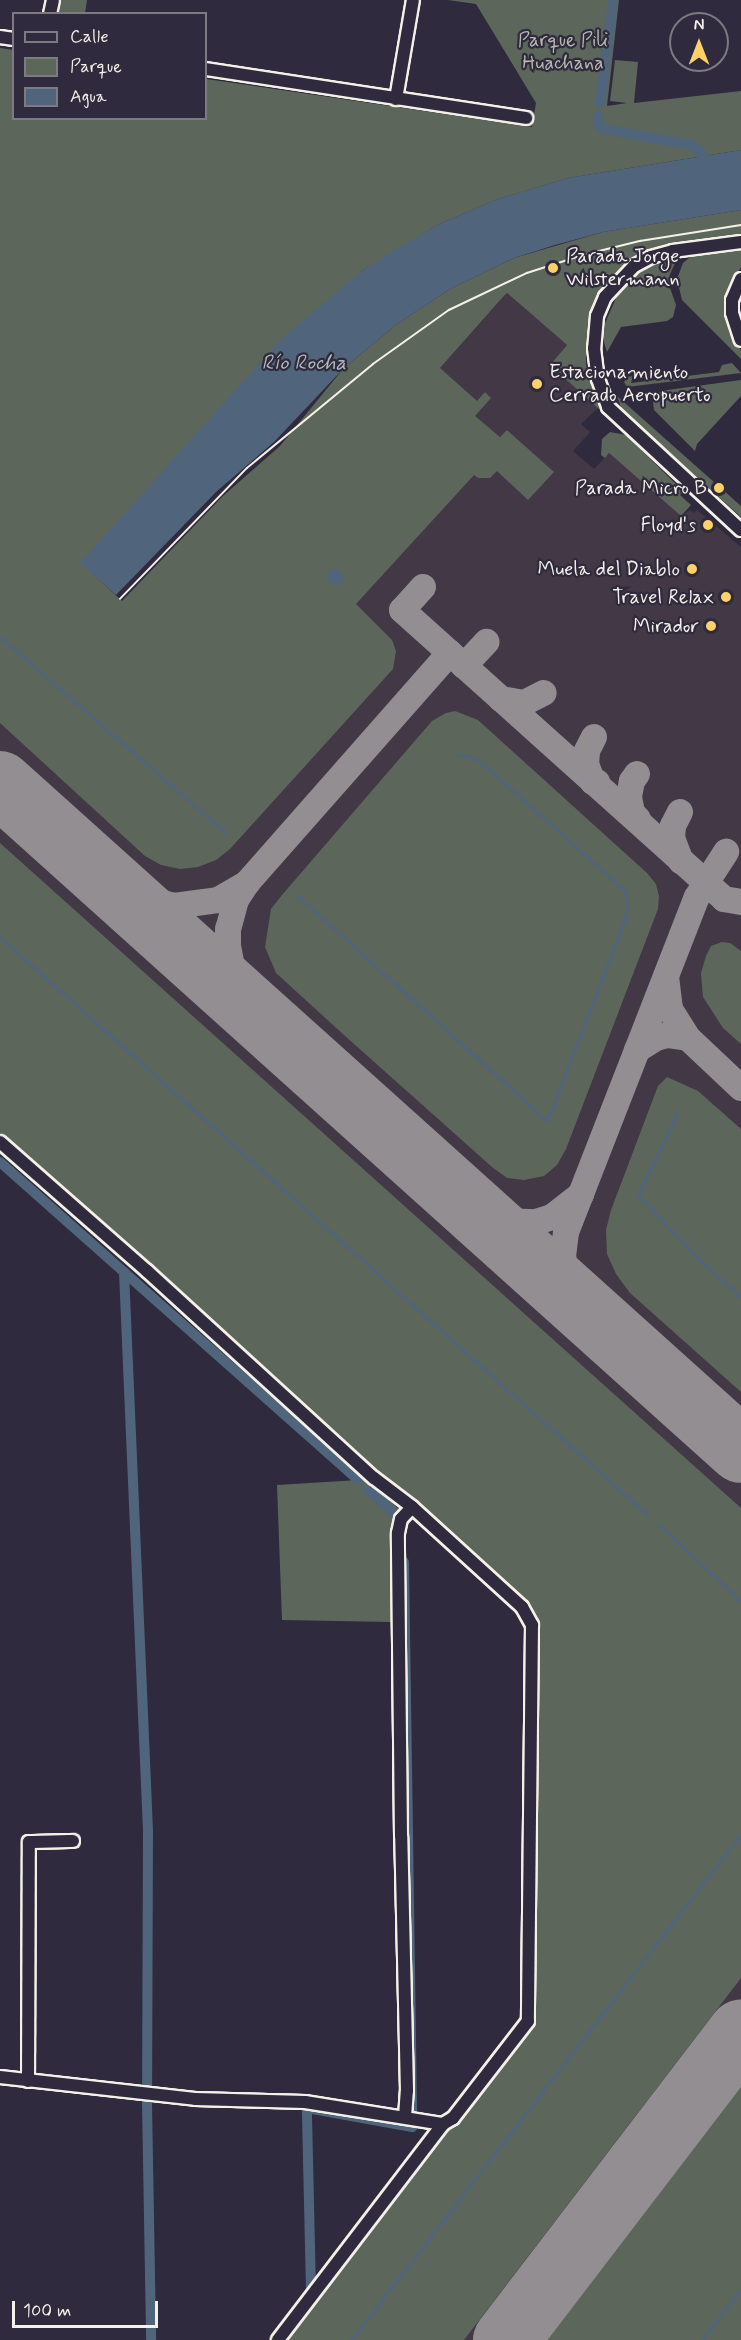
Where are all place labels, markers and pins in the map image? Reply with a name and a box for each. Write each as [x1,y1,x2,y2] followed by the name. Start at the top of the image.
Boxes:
[566,244,679,291] place label: Parada Jorge Wilstermann
[544,259,562,277] marker: Parada Jorge Wilstermann
[549,360,711,407] place label: Estacionamiento Cerrado Aeropuerto
[530,377,544,391] marker: Estacionamiento Cerrado Aeropuerto
[575,476,707,500] place label: Parada Micro B
[712,481,726,495] marker: Parada Micro B
[640,513,696,537] place label: Floyd's
[701,518,715,532] marker: Floyd's
[541,557,680,581] place label: Muela del Diablo
[685,562,699,576] marker: Muela del Diablo
[612,585,714,609] place label: Travel Relax
[719,590,733,604] marker: Travel Relax
[633,614,699,638] place label: Mirador
[704,619,718,633] marker: Mirador

